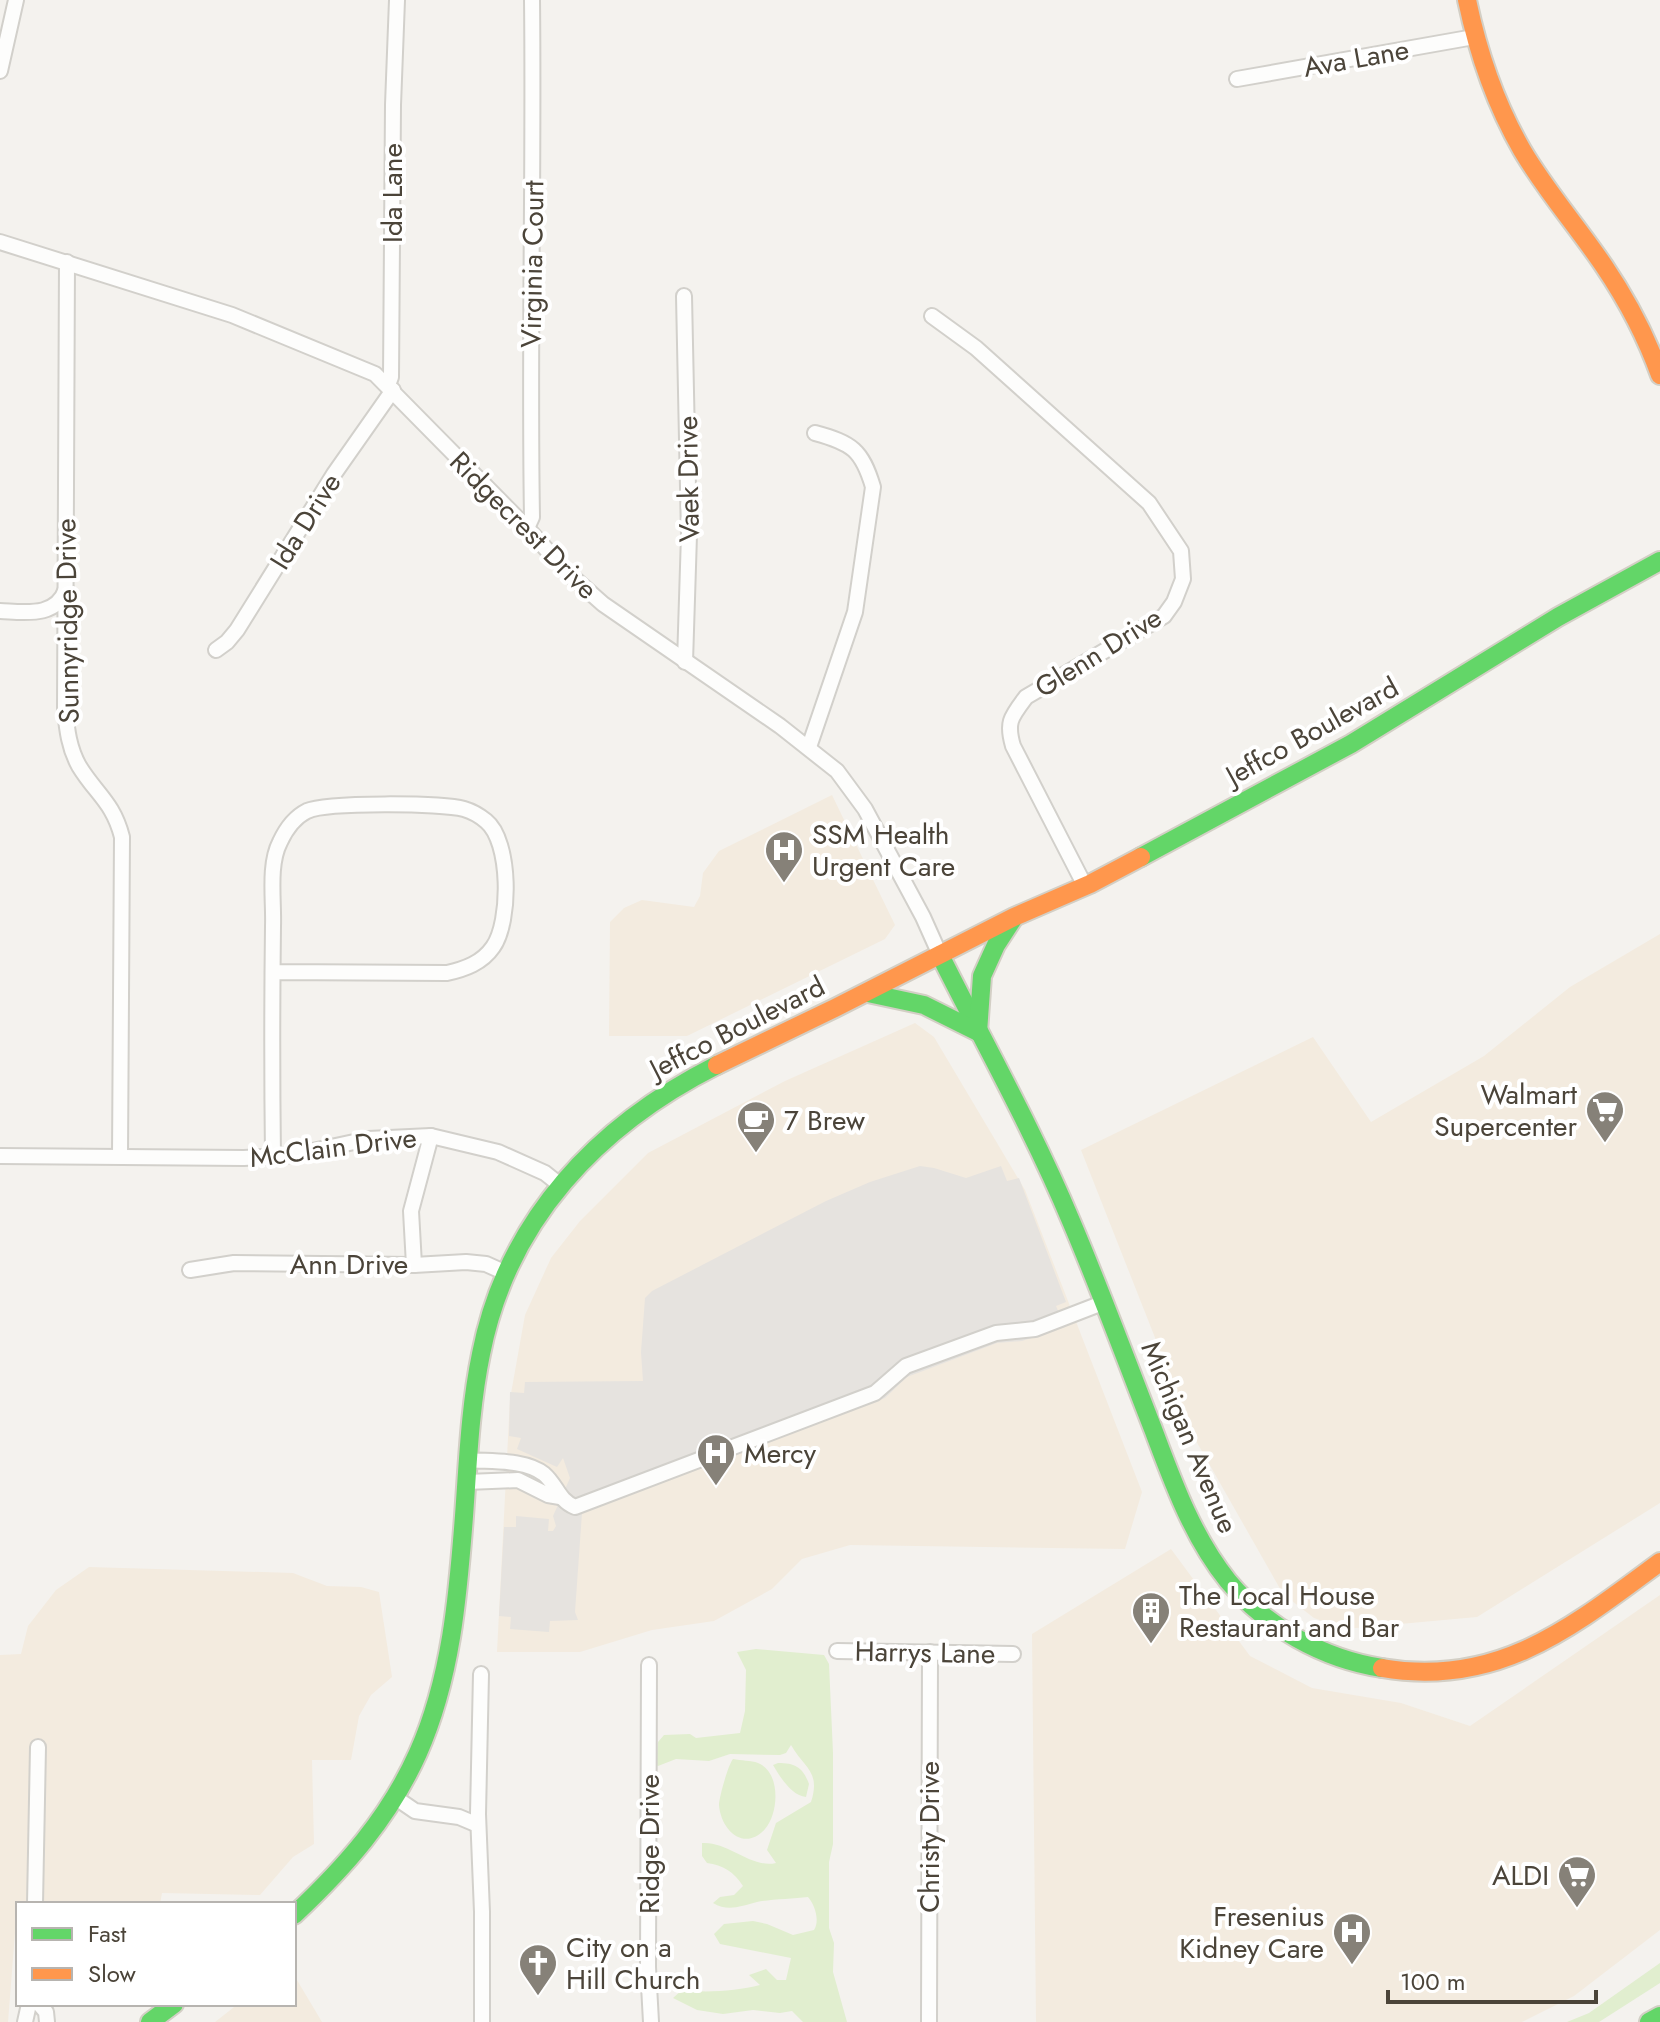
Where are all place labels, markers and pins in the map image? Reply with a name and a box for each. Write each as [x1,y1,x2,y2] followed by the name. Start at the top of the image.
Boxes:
[812,814,955,887] place label: SSM Health Urgent Care
[763,829,805,884] hospital icon: SSM Health Urgent Care
[1434,1074,1577,1147] place label: Walmart Supercenter
[1584,1089,1626,1144] supermarket icon: Walmart Supercenter
[735,1099,777,1154] cafe icon: 7 Brew
[784,1100,865,1141] place label: 7 Brew
[695,1432,737,1487] hospital icon: Mercy
[744,1433,817,1474] place label: Mercy
[1179,1575,1400,1648] place label: The Local House Restaurant and Bar
[1130,1590,1172,1645] building icon: The Local House Restaurant and Bar
[1556,1854,1598,1909] supermarket icon: ALDI
[1492,1855,1549,1896] place label: ALDI
[1179,1896,1324,1969] place label: Fresenius Kidney Care
[1331,1911,1373,1966] hospital icon: Fresenius Kidney Care
[566,1927,700,2000] place label: City on a Hill Church
[517,1942,559,1997] church icon: City on a Hill Church

